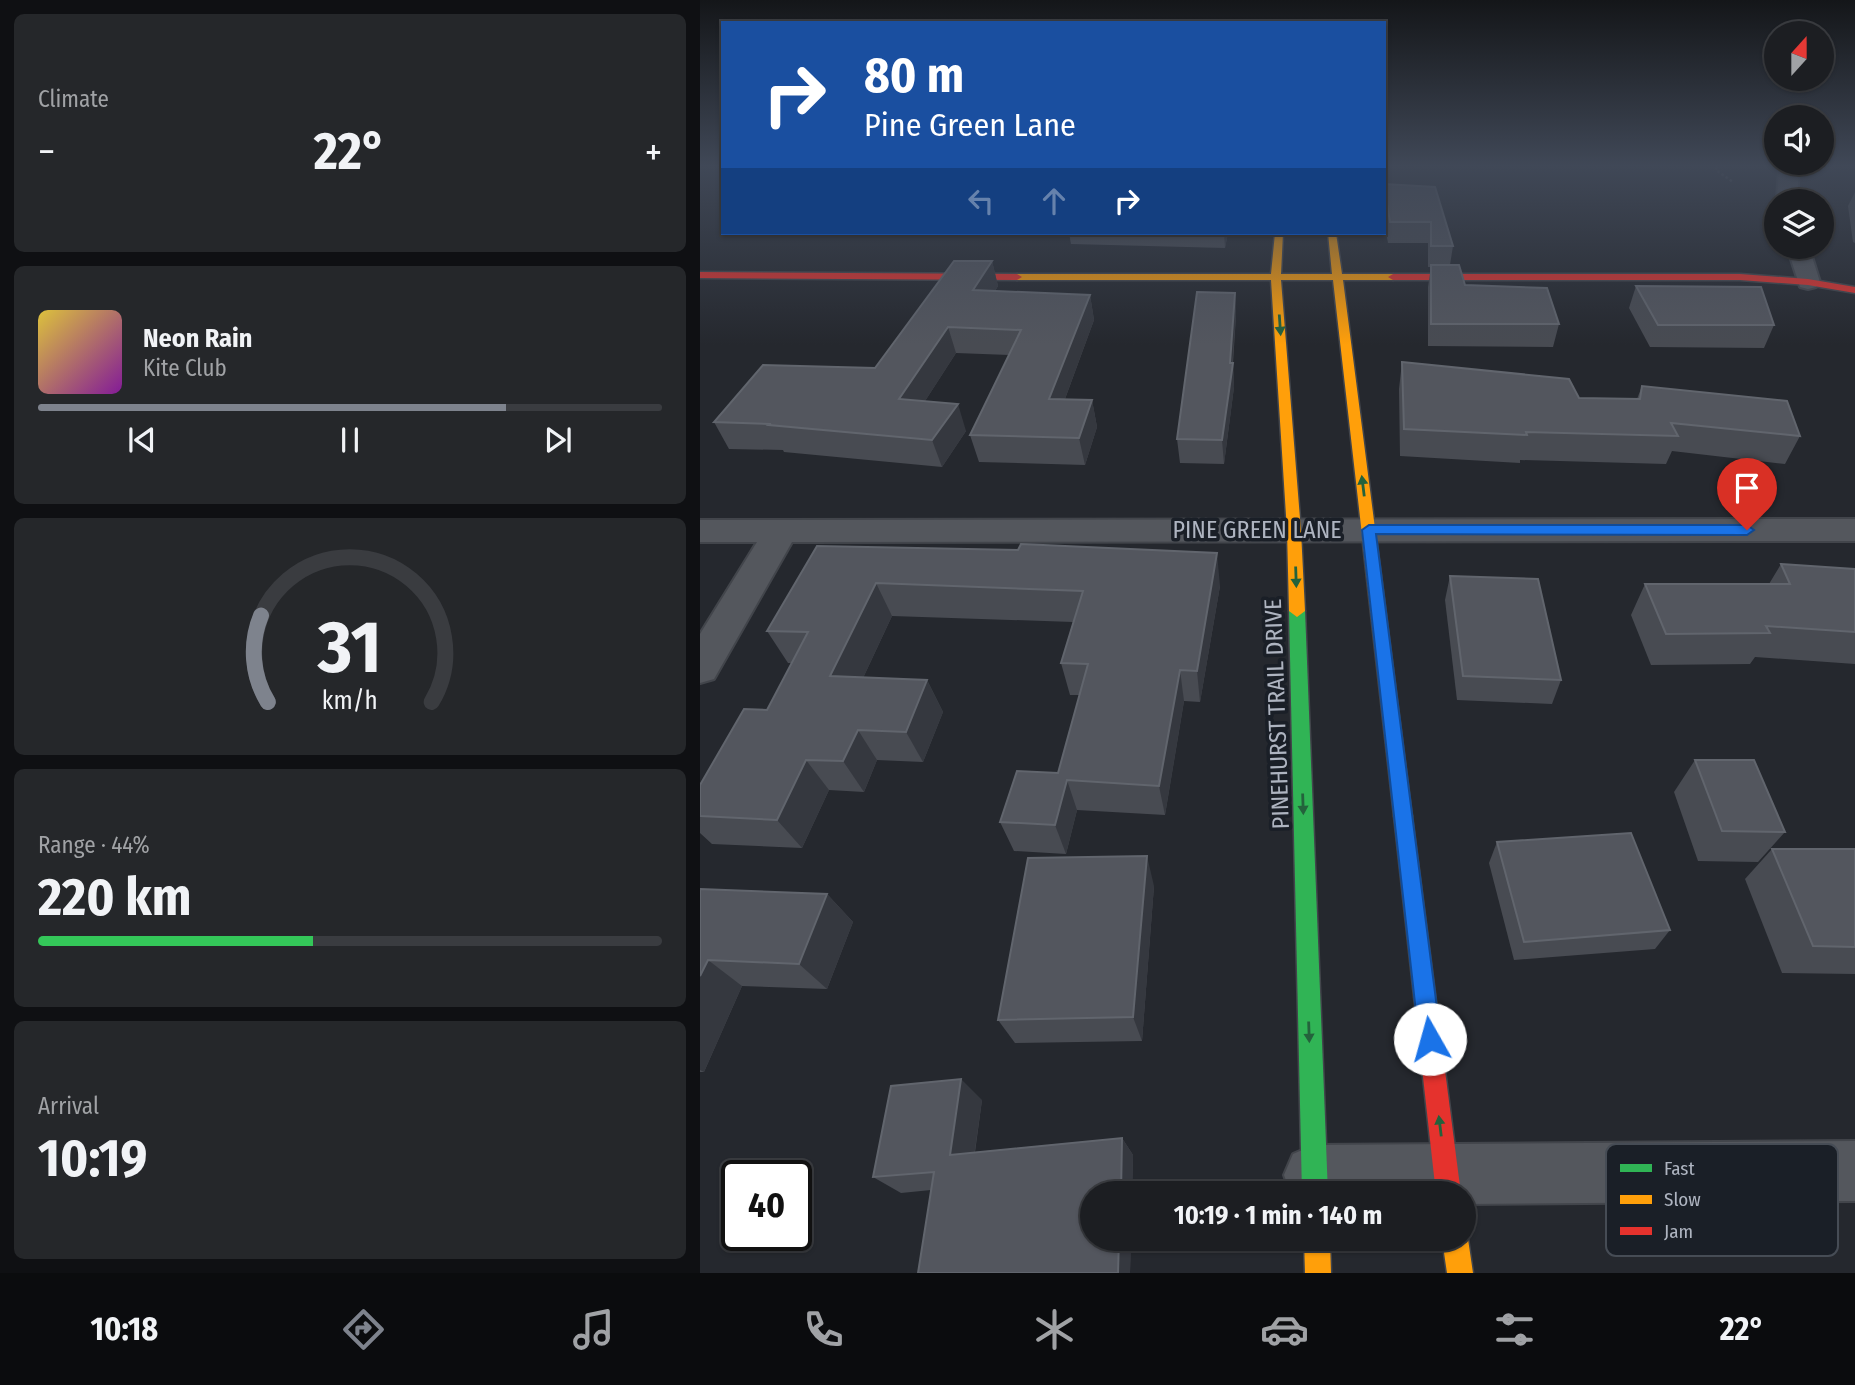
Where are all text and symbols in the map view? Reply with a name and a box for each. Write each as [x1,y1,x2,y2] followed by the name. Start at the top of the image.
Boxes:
[1764,21,1834,91] north arrow
[1764,21,1834,259] map controls
[864,46,964,105] text: 80 m
[749,49,840,140] icon: right
[38,85,109,113] text: Climate
[1764,105,1834,175] button: sound
[864,106,1076,144] text: Pine Green Lane
[314,120,386,183] text: 22°
[38,129,55,175] text: −
[645,129,662,175] text: +
[962,182,1000,220] icon: left
[1035,182,1073,220] icon: ahead
[1108,182,1146,220] icon: right
[1764,189,1834,259] button: layers
[1275,314,1286,336] one-way arrow
[143,323,252,354] text: Neon Rain
[143,354,227,382] text: Kite Club
[123,421,161,459] icon: previous
[331,421,369,459] icon: pause
[539,421,577,459] icon: next
[1717,458,1777,530] pin
[1728,469,1766,507] icon: arrive
[1358,475,1369,497] one-way arrow
[1173,516,1341,544] street label: PINE GREEN LANE
[1290,566,1301,588] one-way arrow
[1259,598,1295,830] street label: PINEHURST TRAIL DRIVE
[317,605,382,692] text: 31
[322,686,378,716] text: km/h
[1297,793,1308,815] one-way arrow
[38,831,150,859] text: Range · 44%
[38,866,192,929] text: 220 km
[1393,1002,1467,1076] position arrow
[1304,1021,1315,1043] one-way arrow
[38,1092,99,1120] text: Arrival
[1435,1115,1446,1137] one-way arrow
[38,1127,147,1190] text: 10:19
[1606,1144,1838,1256] legend
[1664,1157,1695,1180] text: Fast
[721,1160,812,1251] speed limit sign: 40
[1664,1188,1701,1211] text: Slow
[1174,1200,1382,1231] text: 10:19 · 1 min · 140 m
[1664,1220,1693,1243] text: Jam
[339,1305,388,1354] icon: directions
[569,1305,618,1354] icon: music
[799,1305,848,1354] icon: phone
[1030,1305,1079,1354] icon: climate
[1260,1305,1309,1354] icon: car
[1490,1305,1539,1354] icon: filters
[91,1310,158,1348] text: 10:18
[1720,1310,1764,1348] text: 22°

